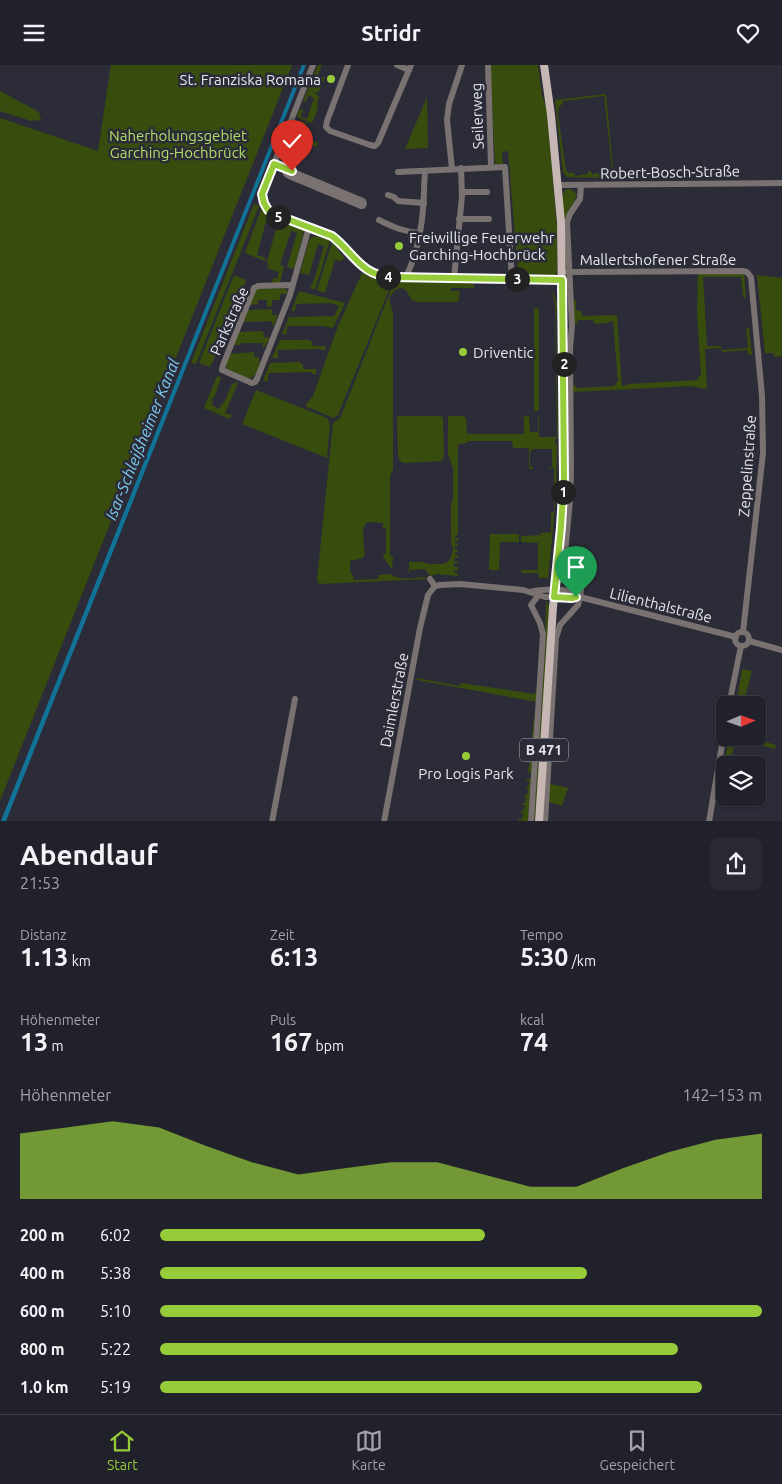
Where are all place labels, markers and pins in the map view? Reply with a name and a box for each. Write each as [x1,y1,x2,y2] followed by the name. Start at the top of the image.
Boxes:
[180,71,321,88] place label: St. Franziska Romana
[325,73,337,85] marker: St. Franziska Romana
[271,120,313,171] pin
[266,205,290,229] pin: 5
[409,229,555,263] place label: Freiwillige Feuerwehr Garching-Hochbrück
[393,240,405,252] marker: Freiwillige Feuerwehr Garching-Hochbrück
[376,265,400,289] pin: 4
[504,267,530,291] pin: 3
[473,344,534,361] place label: Driventic
[457,346,469,358] marker: Driventic
[552,351,576,377] pin: 2
[550,479,576,505] pin: 1
[555,546,597,597] pin
[460,750,472,762] marker: Pro Logis Park
[418,765,514,782] place label: Pro Logis Park

